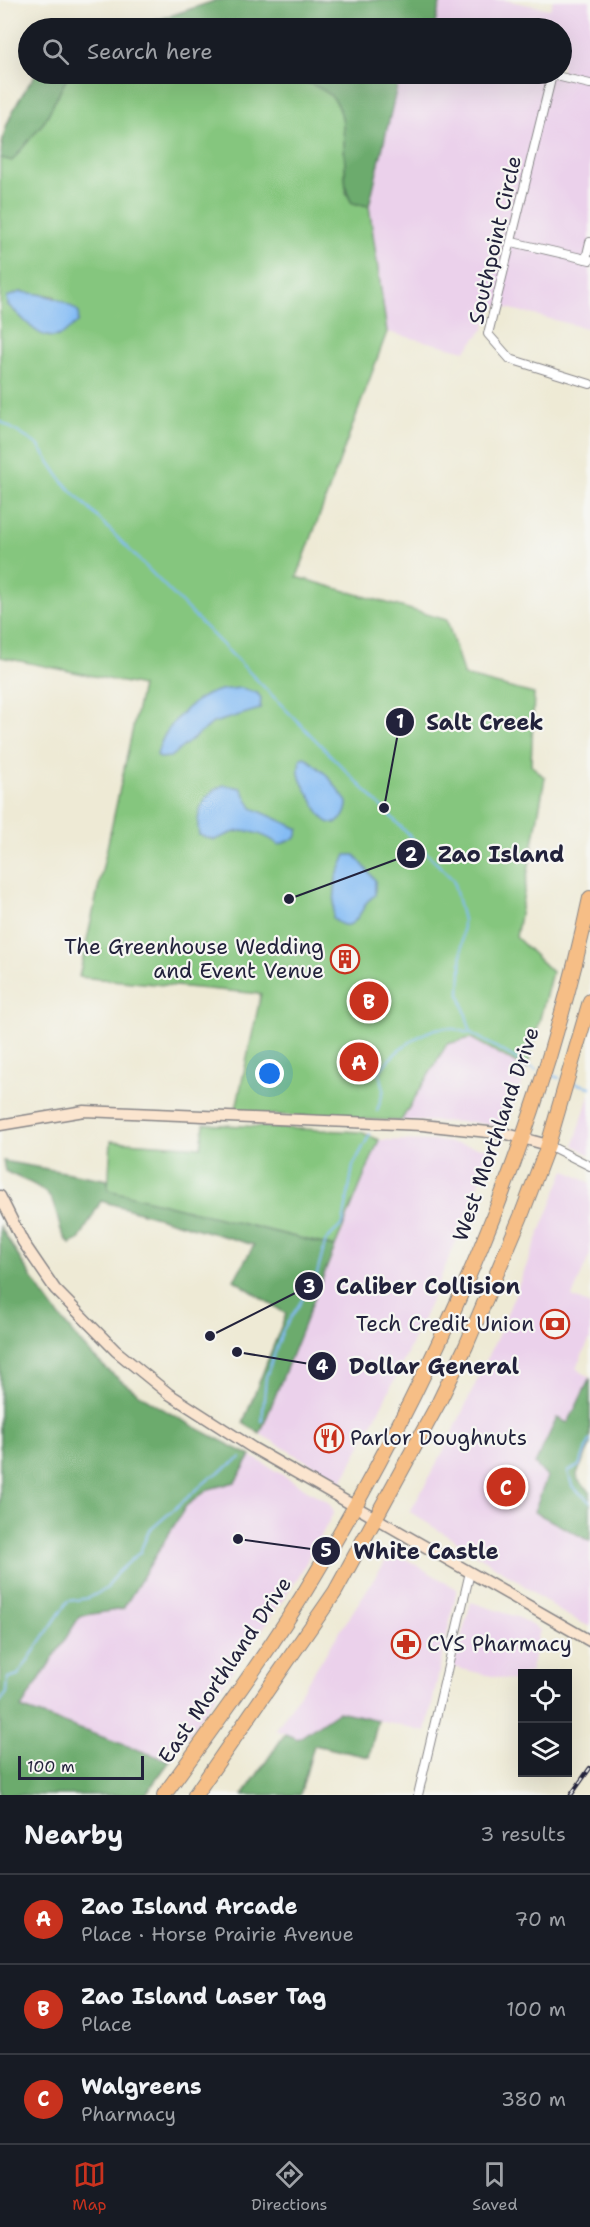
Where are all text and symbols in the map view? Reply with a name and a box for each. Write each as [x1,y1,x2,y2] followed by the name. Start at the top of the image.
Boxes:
[18,18,572,84] search box
[39,35,72,68] icon: search
[87,37,213,66] text: Search here
[462,153,528,327] street label: Southpoint Circle
[385,702,556,742] callout: Salt Creek
[426,708,544,737] text: Salt Creek
[396,710,404,734] text: 1
[396,834,577,874] callout: Zao Island
[438,840,564,869] text: Zao Island
[405,843,418,867] text: 2
[64,933,324,985] place label: The Greenhouse Wedding and Event Venue
[329,943,361,975] building icon: The Greenhouse Wedding and Event Venue
[350,978,388,1024] pin: B
[446,1023,546,1245] street label: West Morthland Drive
[340,1040,378,1084] pin: A
[255,1059,284,1088] your location
[294,1266,532,1306] callout: Caliber Collision
[336,1272,521,1301] text: Caliber Collision
[303,1275,315,1299] text: 3
[539,1308,571,1340] bank icon: Tech Credit Union
[356,1310,534,1338] place label: Tech Credit Union
[307,1346,531,1386] callout: Dollar General
[349,1352,519,1381] text: Dollar General
[316,1355,329,1379] text: 4
[313,1422,345,1454] restaurant icon: Parlor Doughnuts
[350,1424,527,1452] place label: Parlor Doughnuts
[486,1464,526,1510] pin: C
[311,1531,511,1571] callout: White Castle
[353,1537,499,1566] text: White Castle
[320,1539,332,1563] text: 5
[152,1571,298,1769] street label: East Morthland Drive
[390,1628,422,1660] pharmacy icon: CVS Pharmacy
[427,1630,572,1658] place label: CVS Pharmacy
[518,1669,572,1777] map controls
[518,1669,572,1723] button: locate
[518,1723,572,1777] button: layers
[18,1753,144,1780] scale bar
[27,1756,75,1777] text: 100 m
[24,1817,123,1852] text: Nearby
[480,1821,566,1847] text: 3 results
[81,1892,298,1921] text: Zao Island Arcade
[36,1906,51,1932] text: A
[514,1906,566,1932] text: 70 m
[81,1921,354,1947] text: Place · Horse Prairie Avenue
[81,1982,326,2011] text: Zao Island Laser Tag
[37,1996,50,2022] text: B
[506,1996,566,2022] text: 100 m
[81,2011,132,2037] text: Place
[81,2072,202,2101] text: Walgreens
[37,2086,50,2112] text: C
[501,2086,566,2112] text: 380 m
[81,2101,176,2127] text: Pharmacy
[72,2158,107,2215] tab: Map
[251,2158,328,2215] tab: Directions
[472,2158,518,2215] tab: Saved

